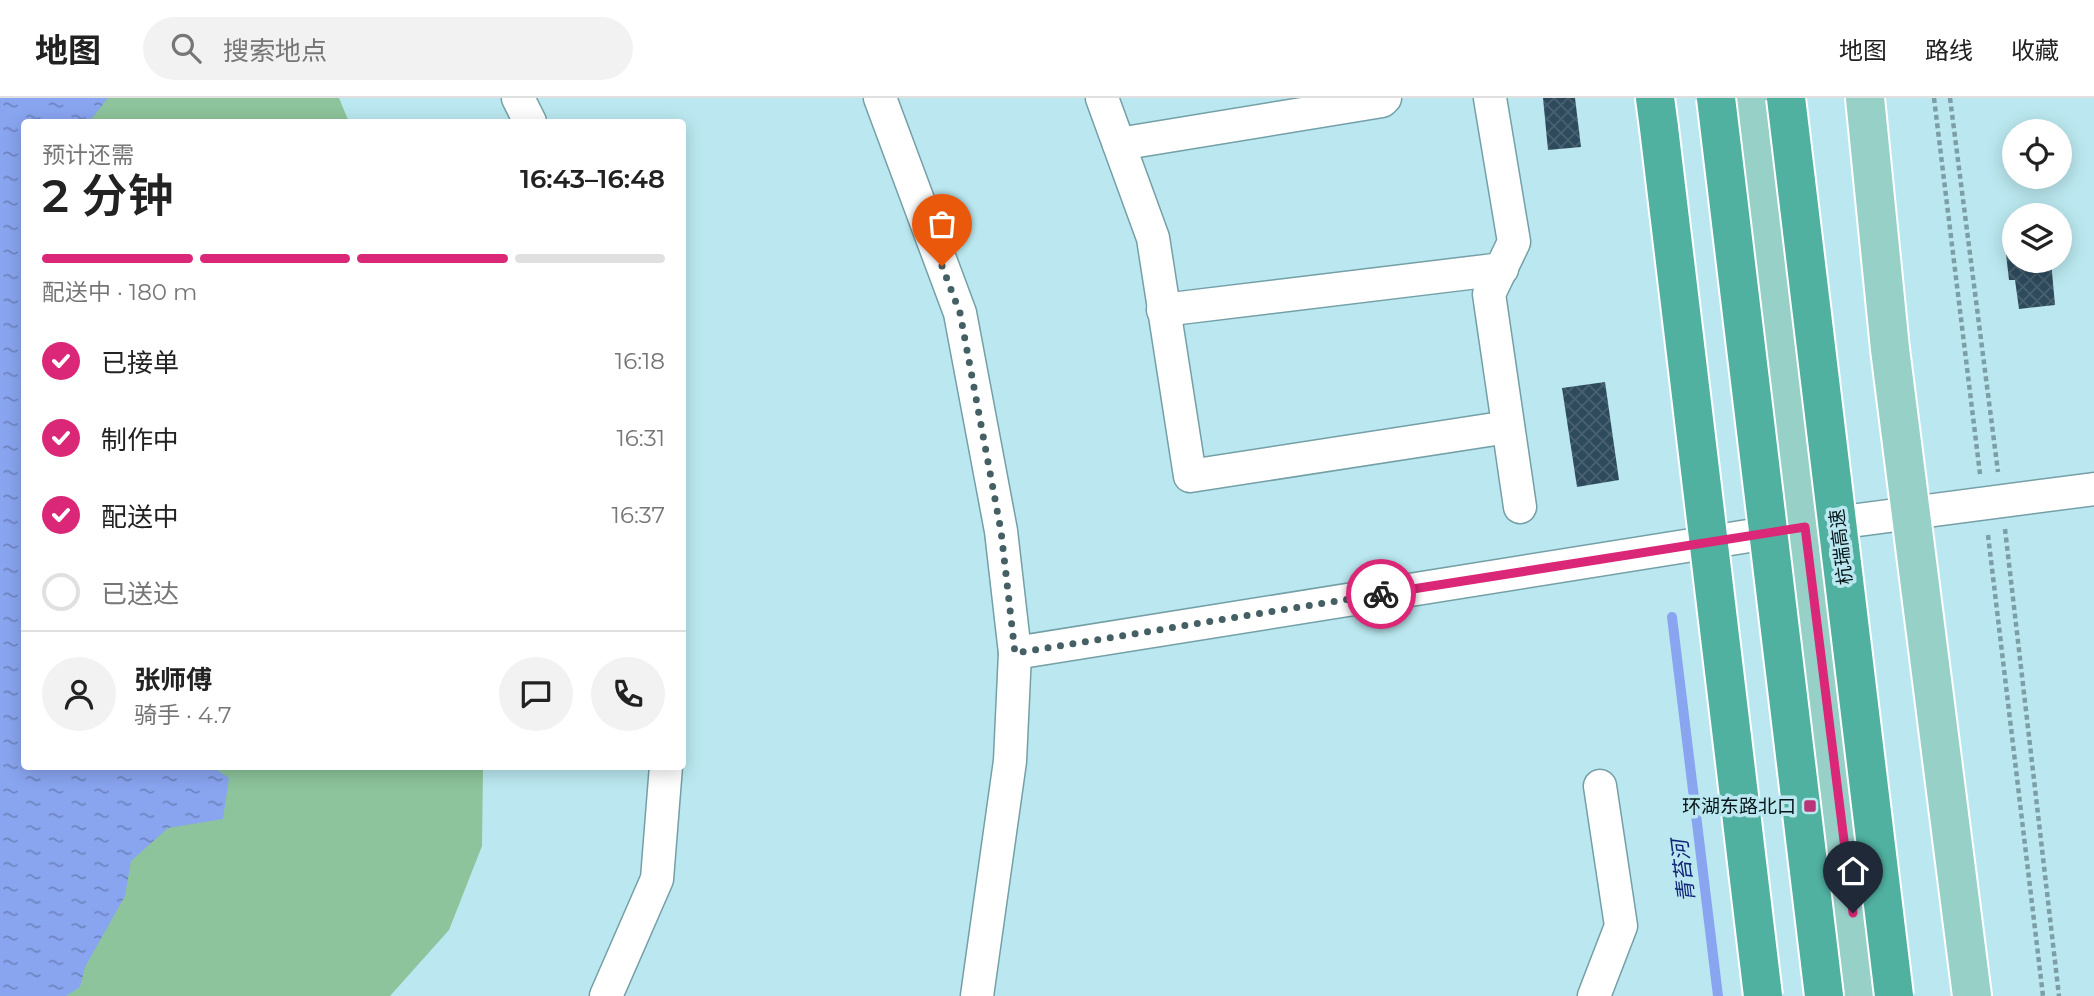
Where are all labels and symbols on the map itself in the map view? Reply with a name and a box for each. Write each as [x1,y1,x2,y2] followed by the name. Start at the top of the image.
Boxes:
[912,194,972,266] pin
[1825,508,1857,586] street label: 杭瑞高速
[1346,559,1416,629] courier
[1682,795,1796,818] place label: 环湖东路北口
[1802,798,1818,814] marker: 环湖东路北口
[1666,834,1699,904] water label: 青苔河
[1823,841,1883,913] pin

